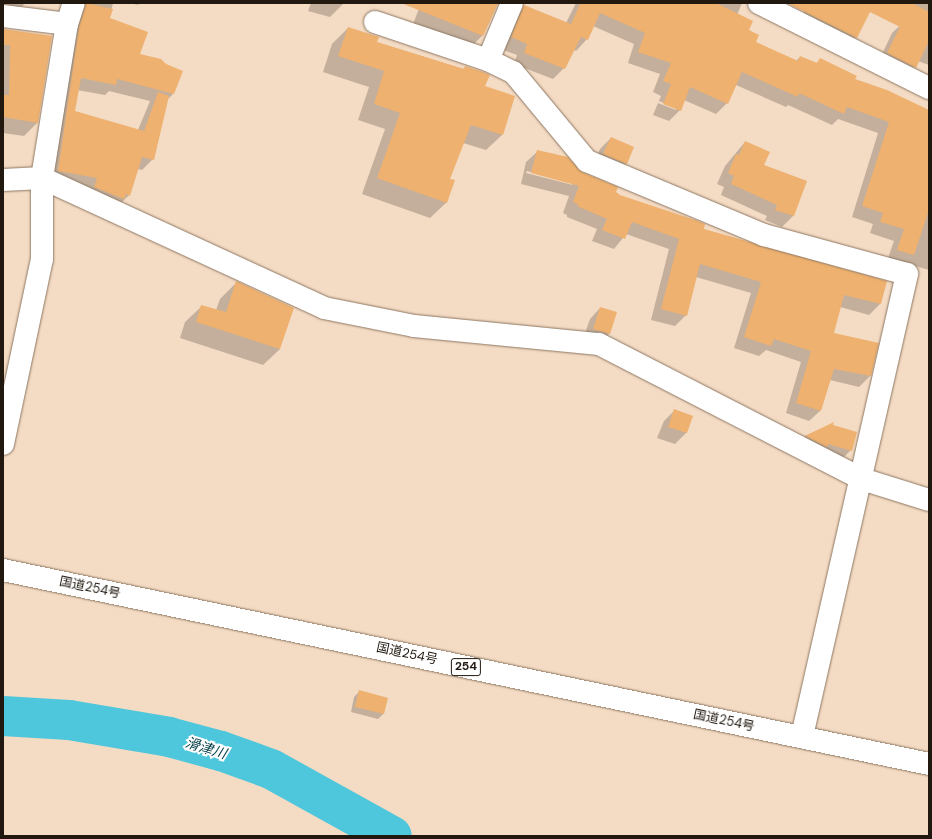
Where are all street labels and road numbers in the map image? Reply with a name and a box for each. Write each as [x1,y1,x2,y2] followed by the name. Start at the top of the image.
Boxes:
[58,574,122,602] street label: 国道254号
[375,640,439,668] street label: 国道254号
[450,657,482,677] road number: 254
[692,707,756,735] street label: 国道254号

